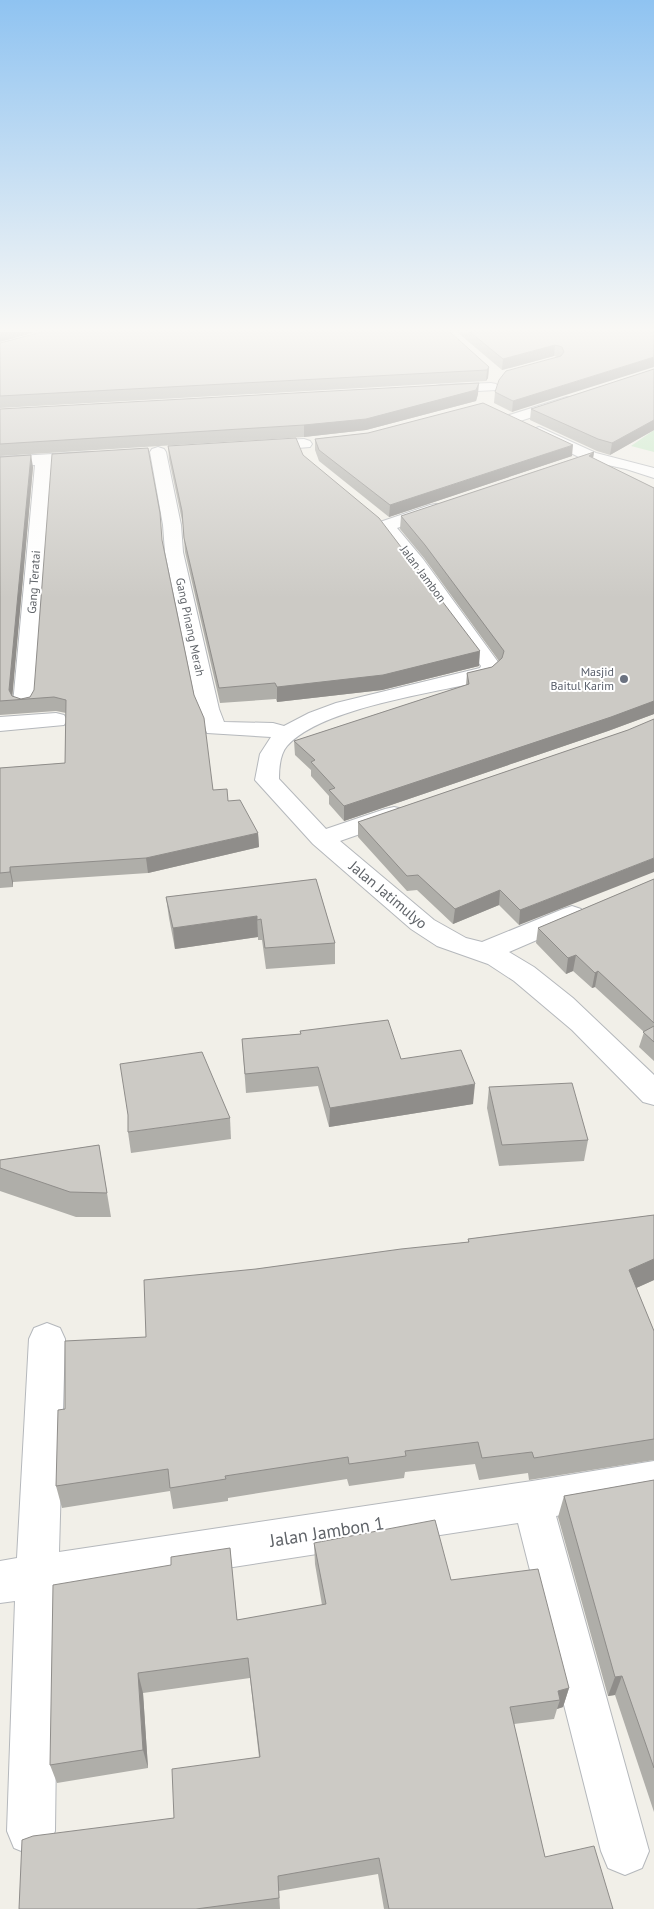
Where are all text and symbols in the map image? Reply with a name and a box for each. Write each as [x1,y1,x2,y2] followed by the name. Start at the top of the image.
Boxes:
[397,541,450,605] street label: Jalan Jambon
[24,550,43,614] street label: Gang Teratai
[173,576,208,678] street label: Gang Pinang Merah
[551,664,614,693] place label: Masjid Baitul Karim
[618,673,630,685] marker: Masjid Baitul Karim
[345,856,431,933] street label: Jalan Jatimulyo
[267,1511,386,1552] street label: Jalan Jambon 1

